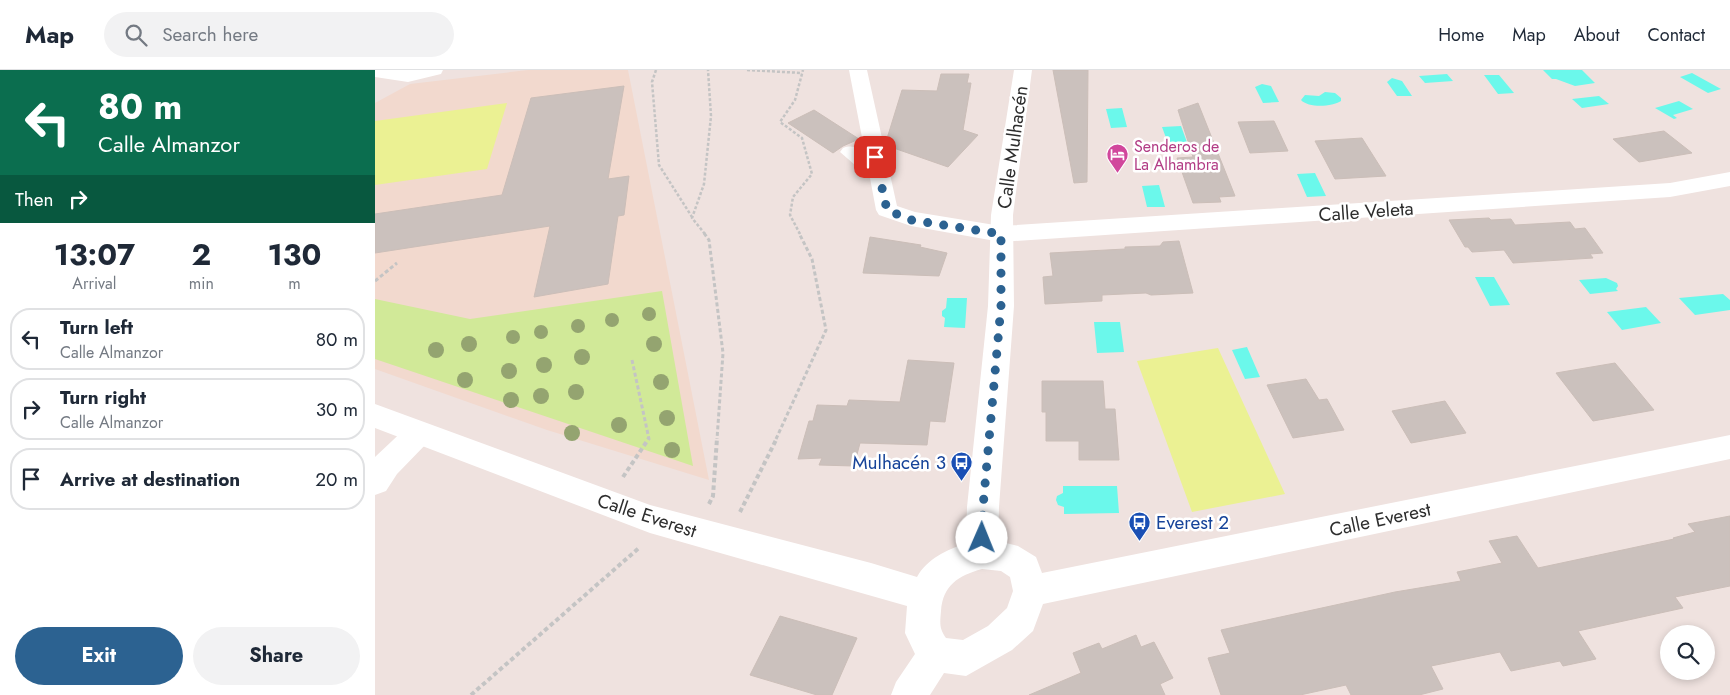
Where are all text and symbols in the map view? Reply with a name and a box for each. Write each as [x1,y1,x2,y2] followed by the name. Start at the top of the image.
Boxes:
[104,12,454,57] search box
[25,17,74,52] text: Map
[122,21,150,49] icon: search
[162,21,258,48] text: Search here
[1438,22,1484,48] text: Home
[1512,22,1546,48] text: Map
[1574,22,1619,48] text: About
[1647,22,1705,48] text: Contact
[98,82,182,132] text: 80 m
[990,84,1034,210] street label: Calle Mulhacén
[15,90,80,155] icon: left
[98,128,240,160] text: Calle Almanzor
[1134,135,1219,176] place label: Senderos de La Alhambra
[854,136,896,178] pin
[861,143,889,171] icon: arrive
[1106,143,1130,174] hotel icon: Senderos de La Alhambra
[64,185,92,213] icon: right
[15,186,54,213] text: Then
[1318,195,1414,228] street label: Calle Veleta
[54,233,135,276] text: 13:07
[192,233,211,276] text: 2
[268,233,321,276] text: 130
[72,272,116,295] text: Arrival
[189,272,214,295] text: min
[288,272,301,295] text: m
[60,314,133,341] text: Turn left
[17,325,45,353] icon: left
[316,326,358,353] text: 80 m
[60,341,163,364] text: Calle Almanzor
[60,384,146,411] text: Turn right
[17,395,45,423] icon: right
[316,396,358,423] text: 30 m
[60,411,163,434] text: Calle Almanzor
[852,449,946,476] place label: Mulhacén 3
[950,450,974,481] bus stop icon: Mulhacén 3
[17,465,45,493] icon: arrive
[60,466,240,493] text: Arrive at destination
[315,466,358,493] text: 20 m
[594,487,700,544] street label: Calle Everest
[1327,495,1434,543] street label: Calle Everest
[1156,509,1229,536] place label: Everest 2
[1128,510,1152,541] bus stop icon: Everest 2
[955,511,1007,563] position arrow
[1660,625,1715,680] map controls
[1660,625,1715,680] button: search
[15,627,183,685] button: Exit
[193,627,360,685] button: Share

